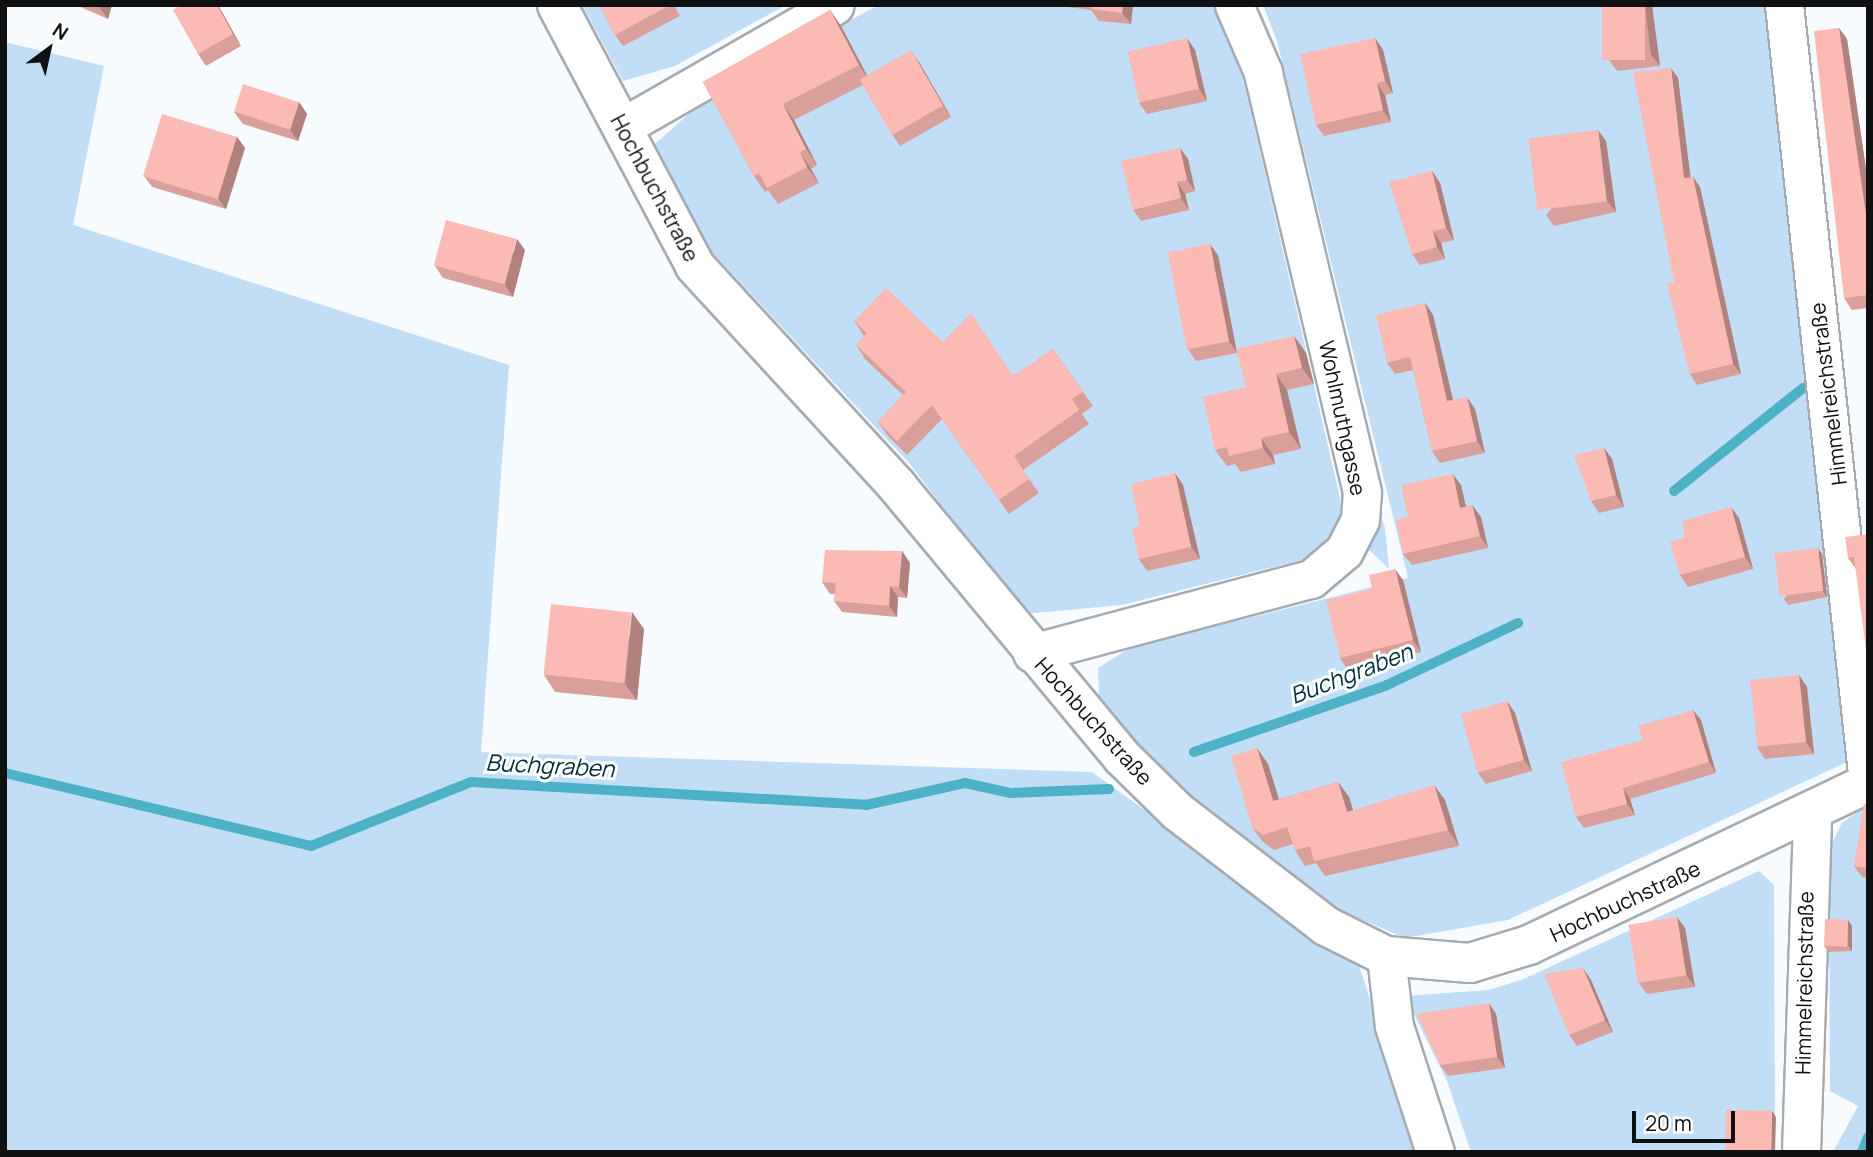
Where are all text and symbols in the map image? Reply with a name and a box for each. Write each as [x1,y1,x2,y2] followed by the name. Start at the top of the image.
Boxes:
[14,14,84,84] north arrow
[48,17,73,46] text: N
[606,110,704,266] street label: Hochbuchstraße
[1804,301,1852,487] street label: Himmelreichstraße
[1314,338,1372,498] street label: Wohlmuthgasse
[1286,637,1416,709] water label: Buchgraben
[1030,652,1158,790] street label: Hochbuchstraße
[485,748,615,782] water label: Buchgraben
[1546,855,1704,947] street label: Hochbuchstraße
[1790,891,1818,1075] street label: Himmelreichstraße
[1635,1098,1738,1142] scale bar
[1645,1109,1692,1137] text: 20 m

